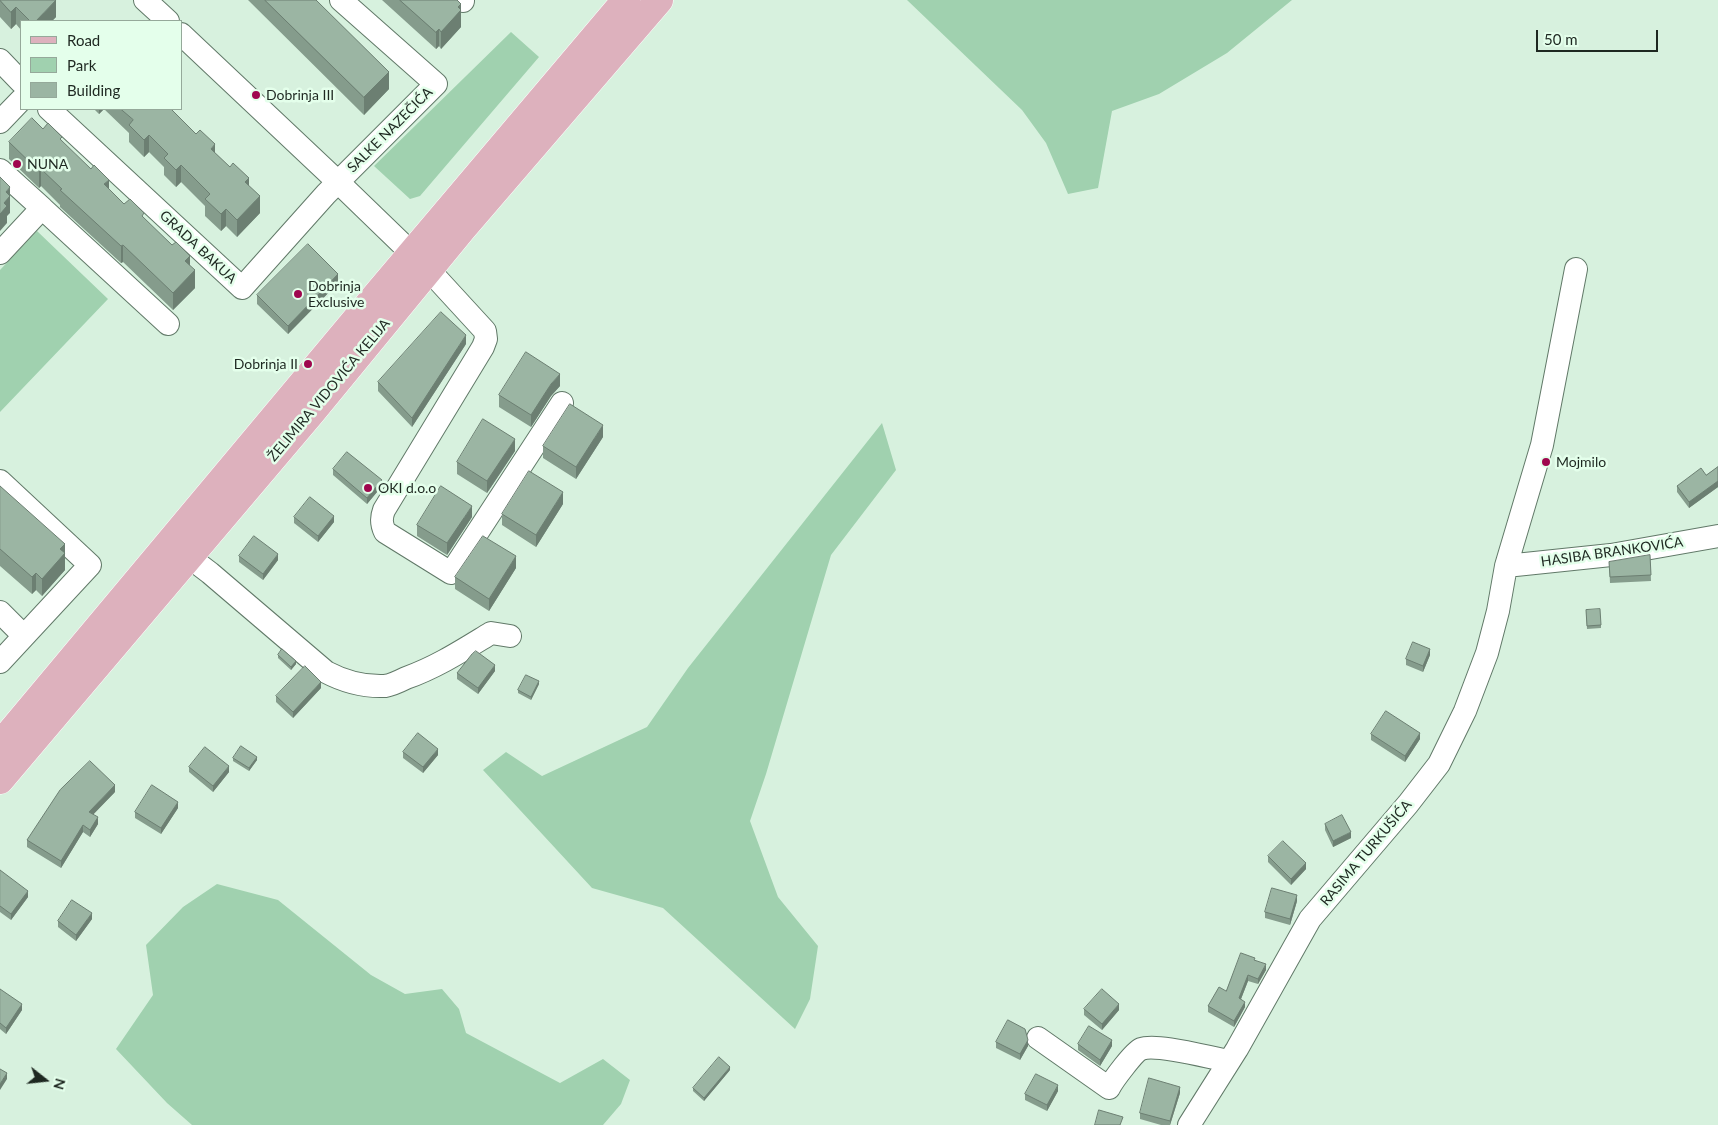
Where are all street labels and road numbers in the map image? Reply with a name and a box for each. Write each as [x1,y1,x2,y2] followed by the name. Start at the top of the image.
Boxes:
[344,84,436,176] street label: SALKE NAZEČIĆA
[156,207,240,287] street label: GRADA BAKUA
[264,315,394,465] street label: ŽELIMIRA VIDOVIĆA KELIJA
[1540,534,1684,570] street label: HASIBA BRANKOVIĆA
[1317,797,1415,909] street label: RASIMA TURKUŠIĆA

